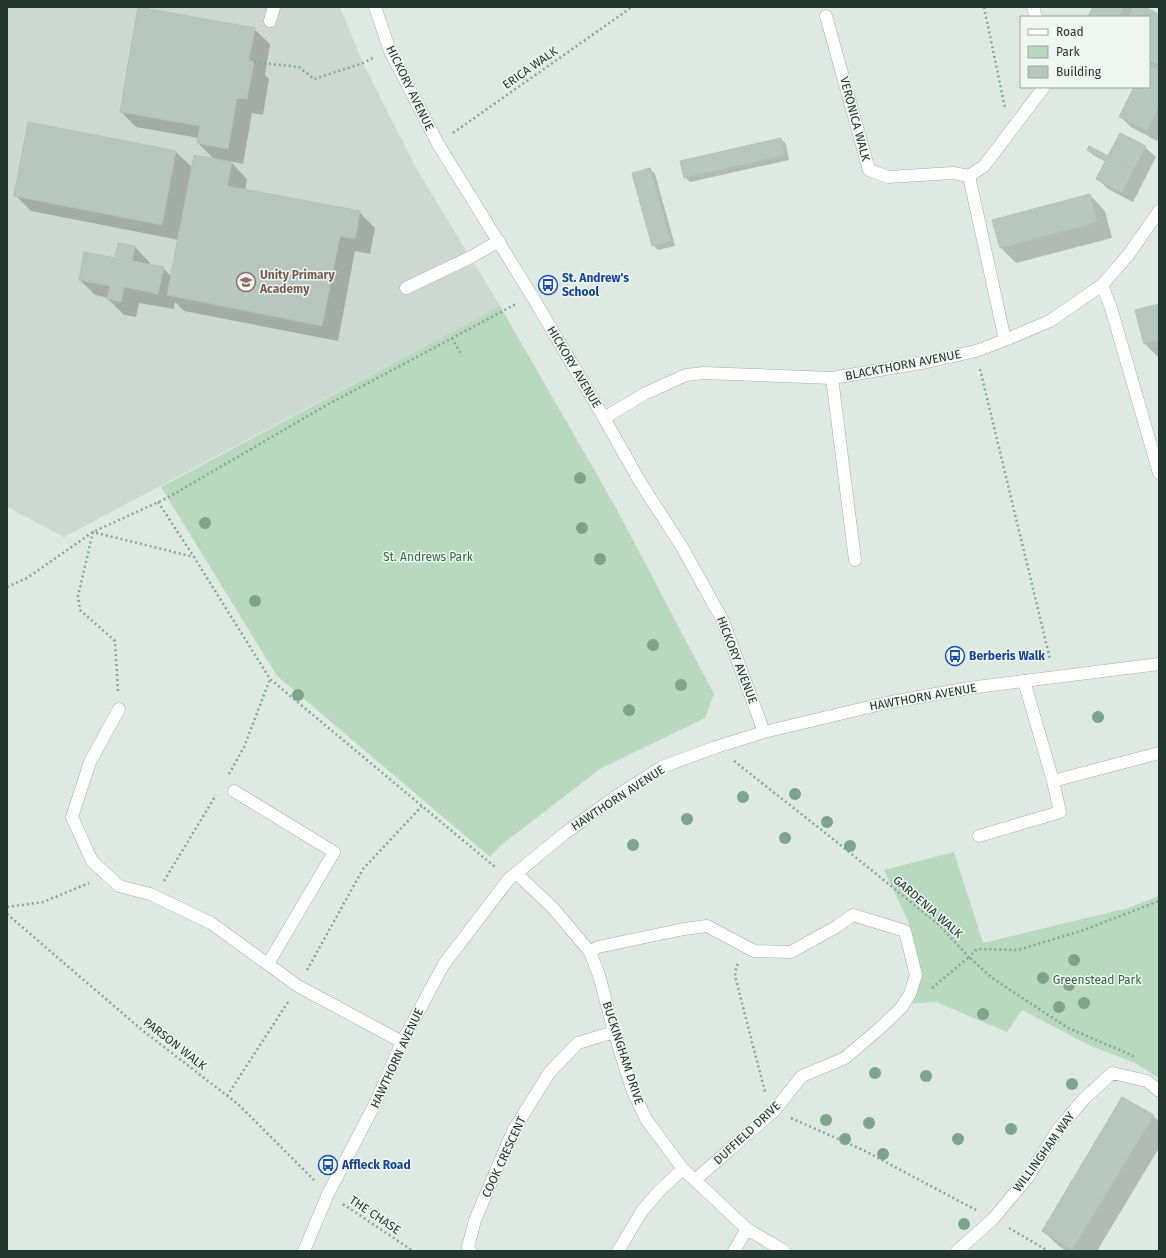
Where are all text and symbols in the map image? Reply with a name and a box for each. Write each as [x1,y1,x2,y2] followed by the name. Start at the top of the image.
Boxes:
[1020,16,1150,88] legend
[1056,25,1084,39] text: Road
[383,43,437,133] street label: HICKORY AVENUE
[500,43,561,92] street label: ERICA WALK
[1056,45,1080,59] text: Park
[1056,65,1102,79] text: Building
[837,75,873,164] street label: VERONICA WALK
[259,268,335,296] place label: Unity Primary Academy
[235,271,257,293] school or university icon: Unity Primary Academy
[562,271,629,299] place label: St. Andrew's School
[537,274,559,296] bus stop icon: St. Andrew's School
[544,324,604,410] street label: HICKORY AVENUE
[844,347,962,383] street label: BLACKTHORN AVENUE
[383,550,474,564] park label: St. Andrews Park
[714,614,760,706] street label: HICKORY AVENUE
[944,645,966,667] bus stop icon: Berberis Walk
[969,649,1045,663] place label: Berberis Walk
[868,681,978,713] street label: HAWTHORN AVENUE
[569,763,667,833] street label: HAWTHORN AVENUE
[890,873,966,942] street label: GARDENIA WALK
[1053,973,1142,987] park label: Greenstead Park
[600,1000,646,1106] street label: BUCKINGHAM DRIVE
[368,1006,426,1110] street label: HAWTHORN AVENUE
[141,1015,210,1074] street label: PARSON WALK
[711,1099,783,1167] street label: DUFFIELD DRIVE
[1010,1109,1078,1195] street label: WILLINGHAM WAY
[479,1114,529,1200] street label: COOK CRESCENT
[317,1154,339,1176] bus stop icon: Affleck Road
[341,1158,411,1172] place label: Affleck Road
[347,1193,403,1237] street label: THE CHASE

